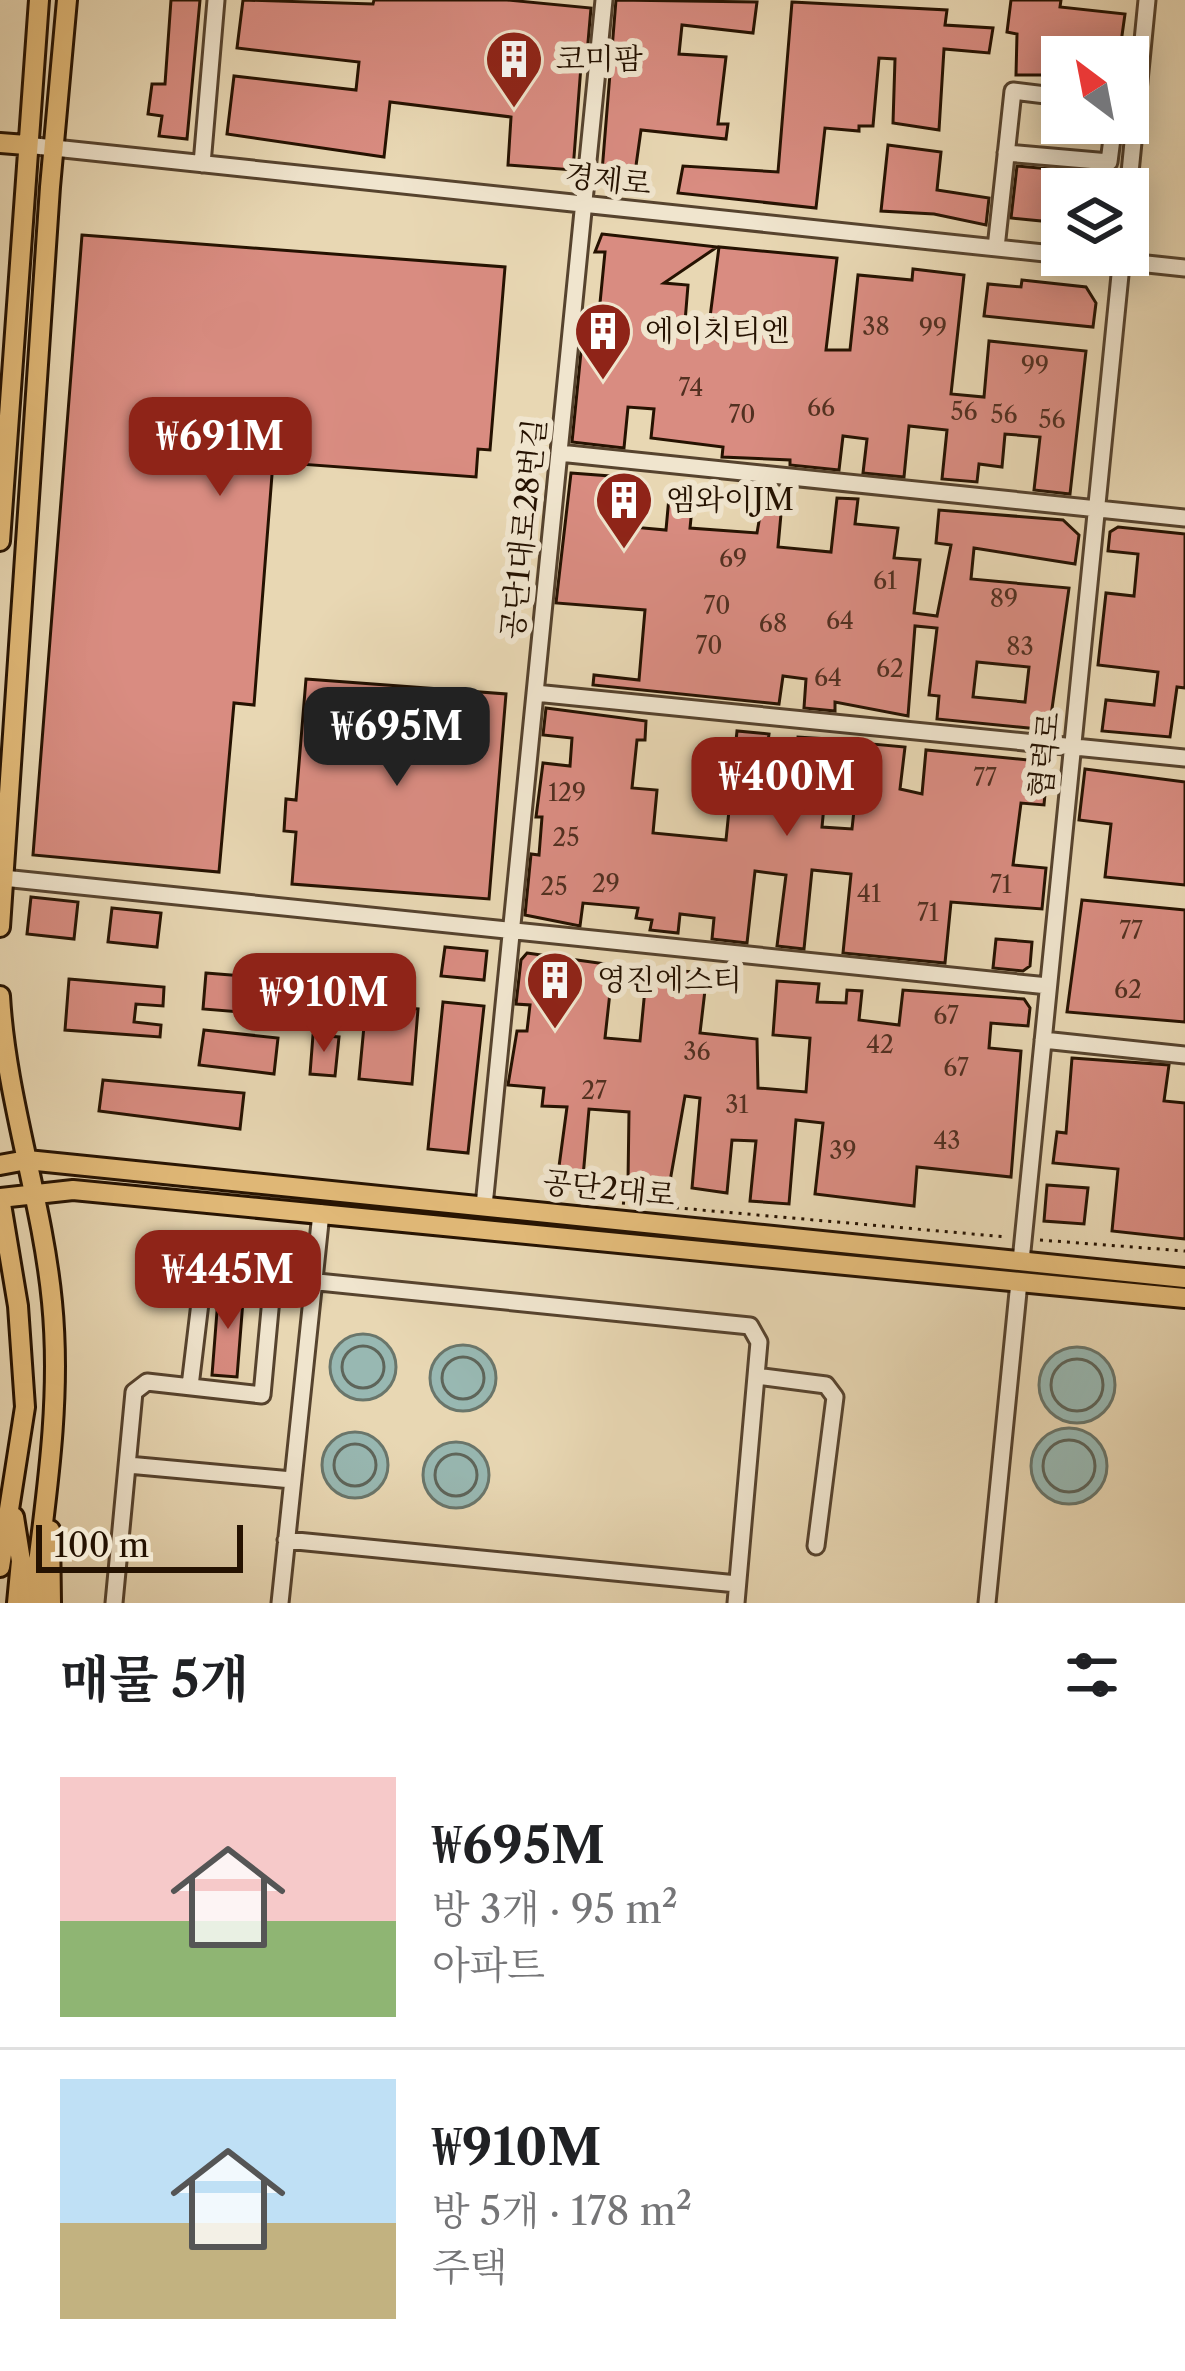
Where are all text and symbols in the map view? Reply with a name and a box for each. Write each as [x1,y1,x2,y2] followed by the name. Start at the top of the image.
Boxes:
[483,28,545,110] building icon: 코미팜
[1041,36,1149,144] north arrow
[1041,36,1149,276] map controls
[556,40,643,77] place label: 코미팜
[563,157,653,202] street label: 경제로
[1041,168,1149,276] button: layers
[572,300,634,382] building icon: 에이치티엔
[645,312,790,349] place label: 에이치티엔
[862,312,890,341] house number: 38
[919,313,947,342] house number: 99
[1021,351,1049,380] house number: 99
[679,373,703,402] house number: 74
[807,393,835,422] house number: 66
[136,397,304,499] pin: ₩691M
[950,397,978,426] house number: 56
[728,400,756,429] house number: 70
[990,400,1018,429] house number: 56
[1038,405,1066,434] house number: 56
[156,412,284,460] text: ₩691M
[494,417,553,641] street label: 공단1대로28번길
[593,469,655,551] building icon: 엠와이JM
[666,481,794,518] place label: 엠와이JM
[719,544,747,573] house number: 69
[873,566,897,595] house number: 61
[990,584,1018,613] house number: 89
[703,591,731,620] house number: 70
[826,606,854,635] house number: 64
[759,609,787,638] house number: 68
[695,631,723,660] house number: 70
[1006,632,1034,661] house number: 83
[876,654,904,683] house number: 62
[814,663,842,692] house number: 64
[313,687,481,789] pin: ₩695M
[331,702,463,750] text: ₩695M
[1022,710,1067,800] street label: 협력로
[703,737,871,839] pin: ₩400M
[718,752,856,800] text: ₩400M
[973,763,997,792] house number: 77
[548,778,586,807] house number: 129
[553,823,579,852] house number: 25
[592,869,620,898] house number: 29
[990,870,1012,899] house number: 71
[541,872,567,901] house number: 25
[857,879,881,908] house number: 41
[917,898,939,927] house number: 71
[1119,916,1143,945] house number: 77
[524,949,586,1031] building icon: 영진에스티
[240,953,408,1055] pin: ₩910M
[597,961,742,998] place label: 영진에스티
[259,968,389,1016] text: ₩910M
[1114,975,1142,1004] house number: 62
[933,1001,959,1030] house number: 67
[866,1030,894,1059] house number: 42
[683,1037,711,1066] house number: 36
[943,1053,969,1082] house number: 67
[581,1076,607,1105] house number: 27
[725,1090,749,1119] house number: 31
[933,1126,961,1155] house number: 43
[829,1136,857,1165] house number: 39
[541,1163,677,1214] street label: 공단2대로
[144,1230,312,1332] pin: ₩445M
[162,1245,294,1293] text: ₩445M
[36,1519,243,1572] scale bar
[54,1525,149,1566] text: 100 m
[1059,1642,1125,1708] icon: filters
[60,1648,249,1710] text: 매물 5개
[432,1814,605,1876] text: ₩695M
[156,1825,300,1969] icon: home
[432,1885,678,1933] text: 방 3개 · 95 m²
[432,1941,545,1989] text: 아파트
[432,2116,602,2178] text: ₩910M
[156,2127,300,2271] icon: home
[432,2187,692,2235] text: 방 5개 · 178 m²
[432,2243,507,2291] text: 주택

